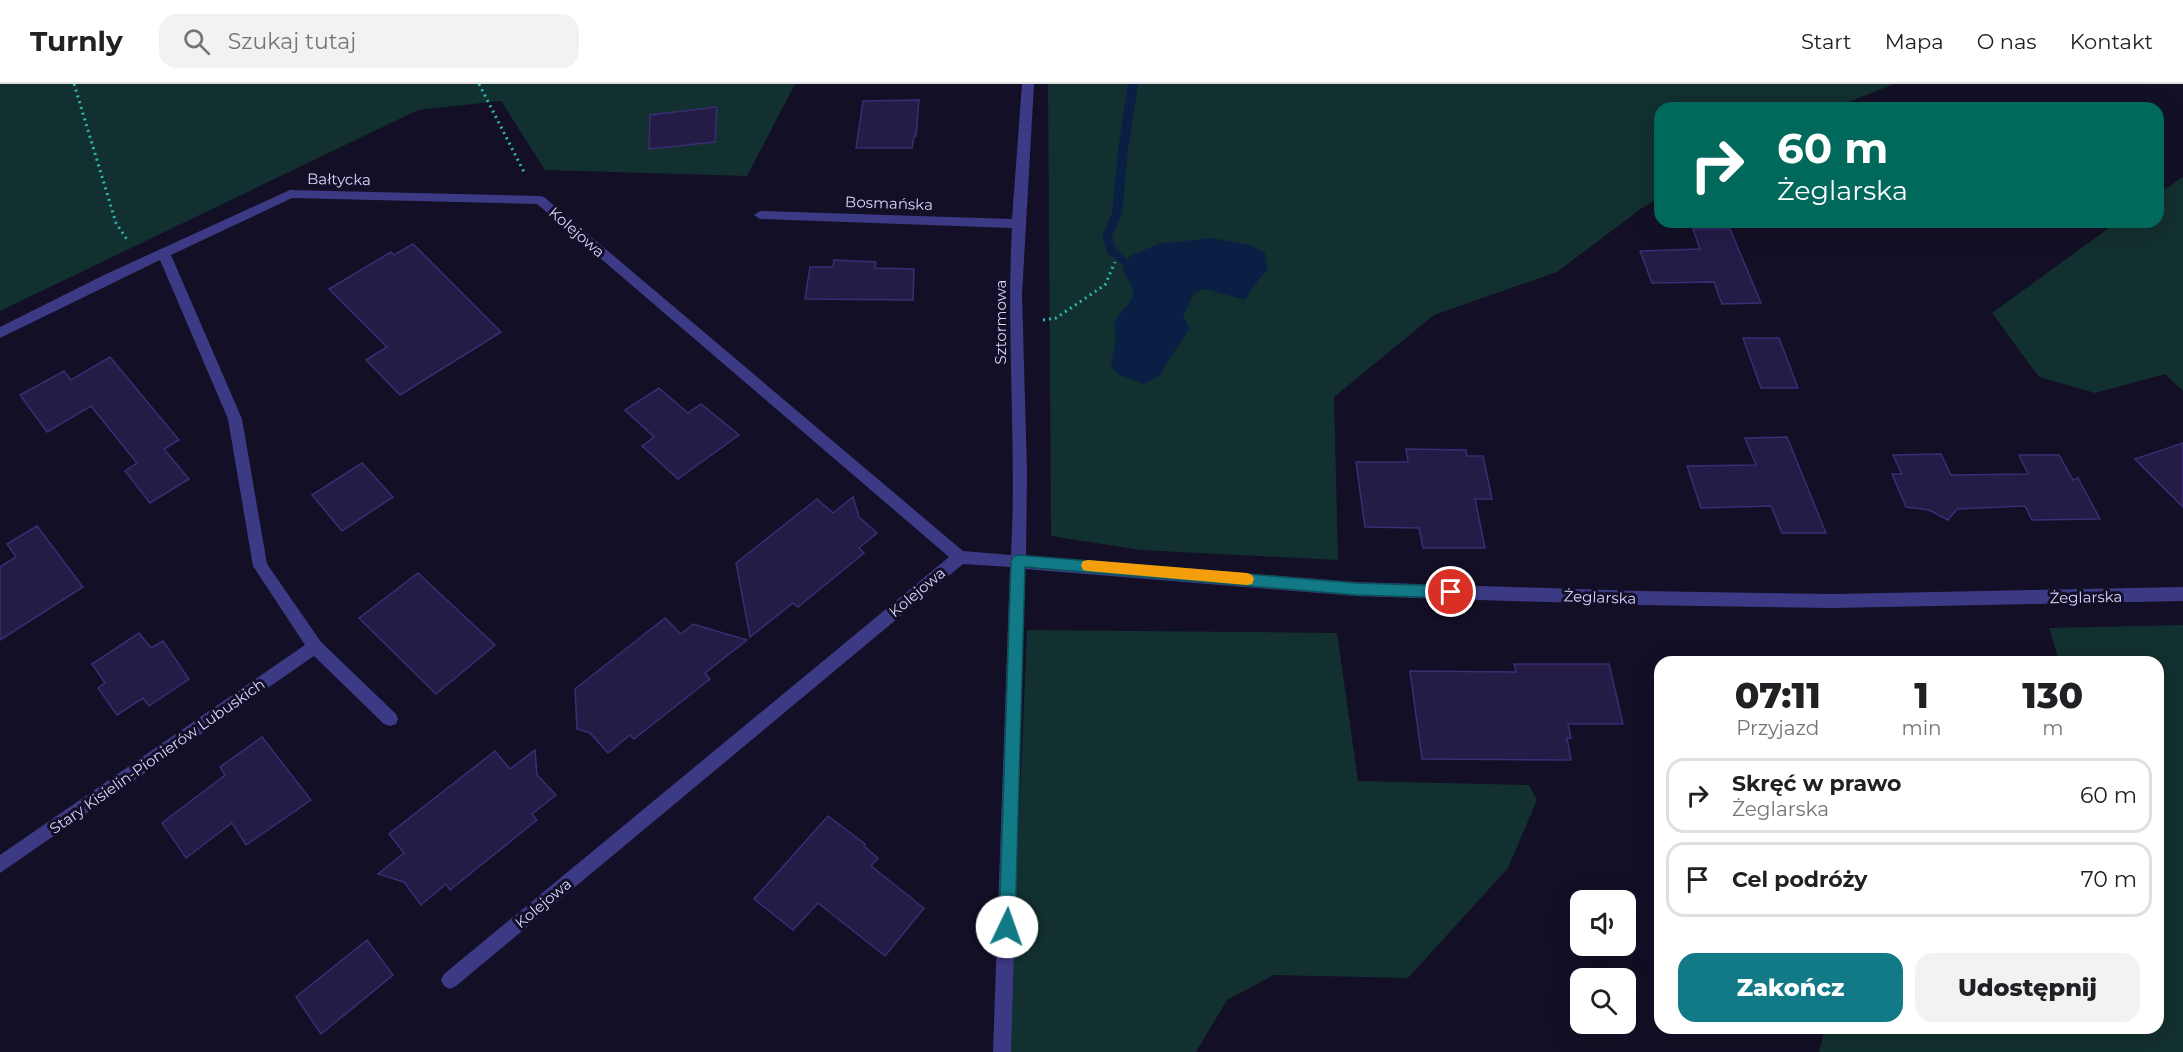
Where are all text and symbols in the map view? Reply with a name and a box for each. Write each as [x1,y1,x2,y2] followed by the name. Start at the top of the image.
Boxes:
[159,14,579,68] search box
[30,24,123,58] text: Turnly
[180,25,213,58] icon: search
[228,28,356,55] text: Szukaj tutaj
[1801,29,1852,54] text: Start
[1885,29,1944,54] text: Mapa
[1977,29,2037,54] text: O nas
[2070,29,2153,54] text: Kontakt
[1777,122,1888,174] text: 60 m
[1678,126,1756,204] icon: right
[307,169,371,189] street label: Bałtycka
[1777,174,1908,207] text: Żeglarska
[845,192,933,214] street label: Bosmańska
[545,203,609,261] street label: Kolejowa
[991,280,1010,364] street label: Sztormowa
[885,563,949,621] street label: Kolejowa
[1425,566,1476,617] pin
[1434,575,1467,608] icon: arrive
[1563,586,1637,608] street label: Żeglarska
[2049,587,2123,607] street label: Żeglarska
[1735,673,1821,717] text: 07:11
[1914,673,1929,717] text: 1
[2022,673,2083,717] text: 130
[46,674,268,838] street label: Stary Kisielin-Pionierów Lubuskich
[1736,716,1819,740] text: Przyjazd
[1901,716,1942,740] text: min
[2042,716,2063,740] text: m
[1732,770,1901,797] text: Skręć w prawo
[1681,779,1714,812] icon: right
[2080,782,2137,809] text: 60 m
[1732,797,1829,821] text: Żeglarska
[1681,863,1714,896] icon: arrive
[1732,866,1868,893] text: Cel podróży
[2081,866,2137,893] text: 70 m
[511,874,575,932] street label: Kolejowa
[1570,890,1636,1034] map controls
[1570,890,1636,956] button: sound
[975,895,1039,959] position arrow
[1678,953,1903,1022] button: Zakończ
[1915,953,2140,1022] button: Udostępnij
[1570,968,1636,1034] button: search

